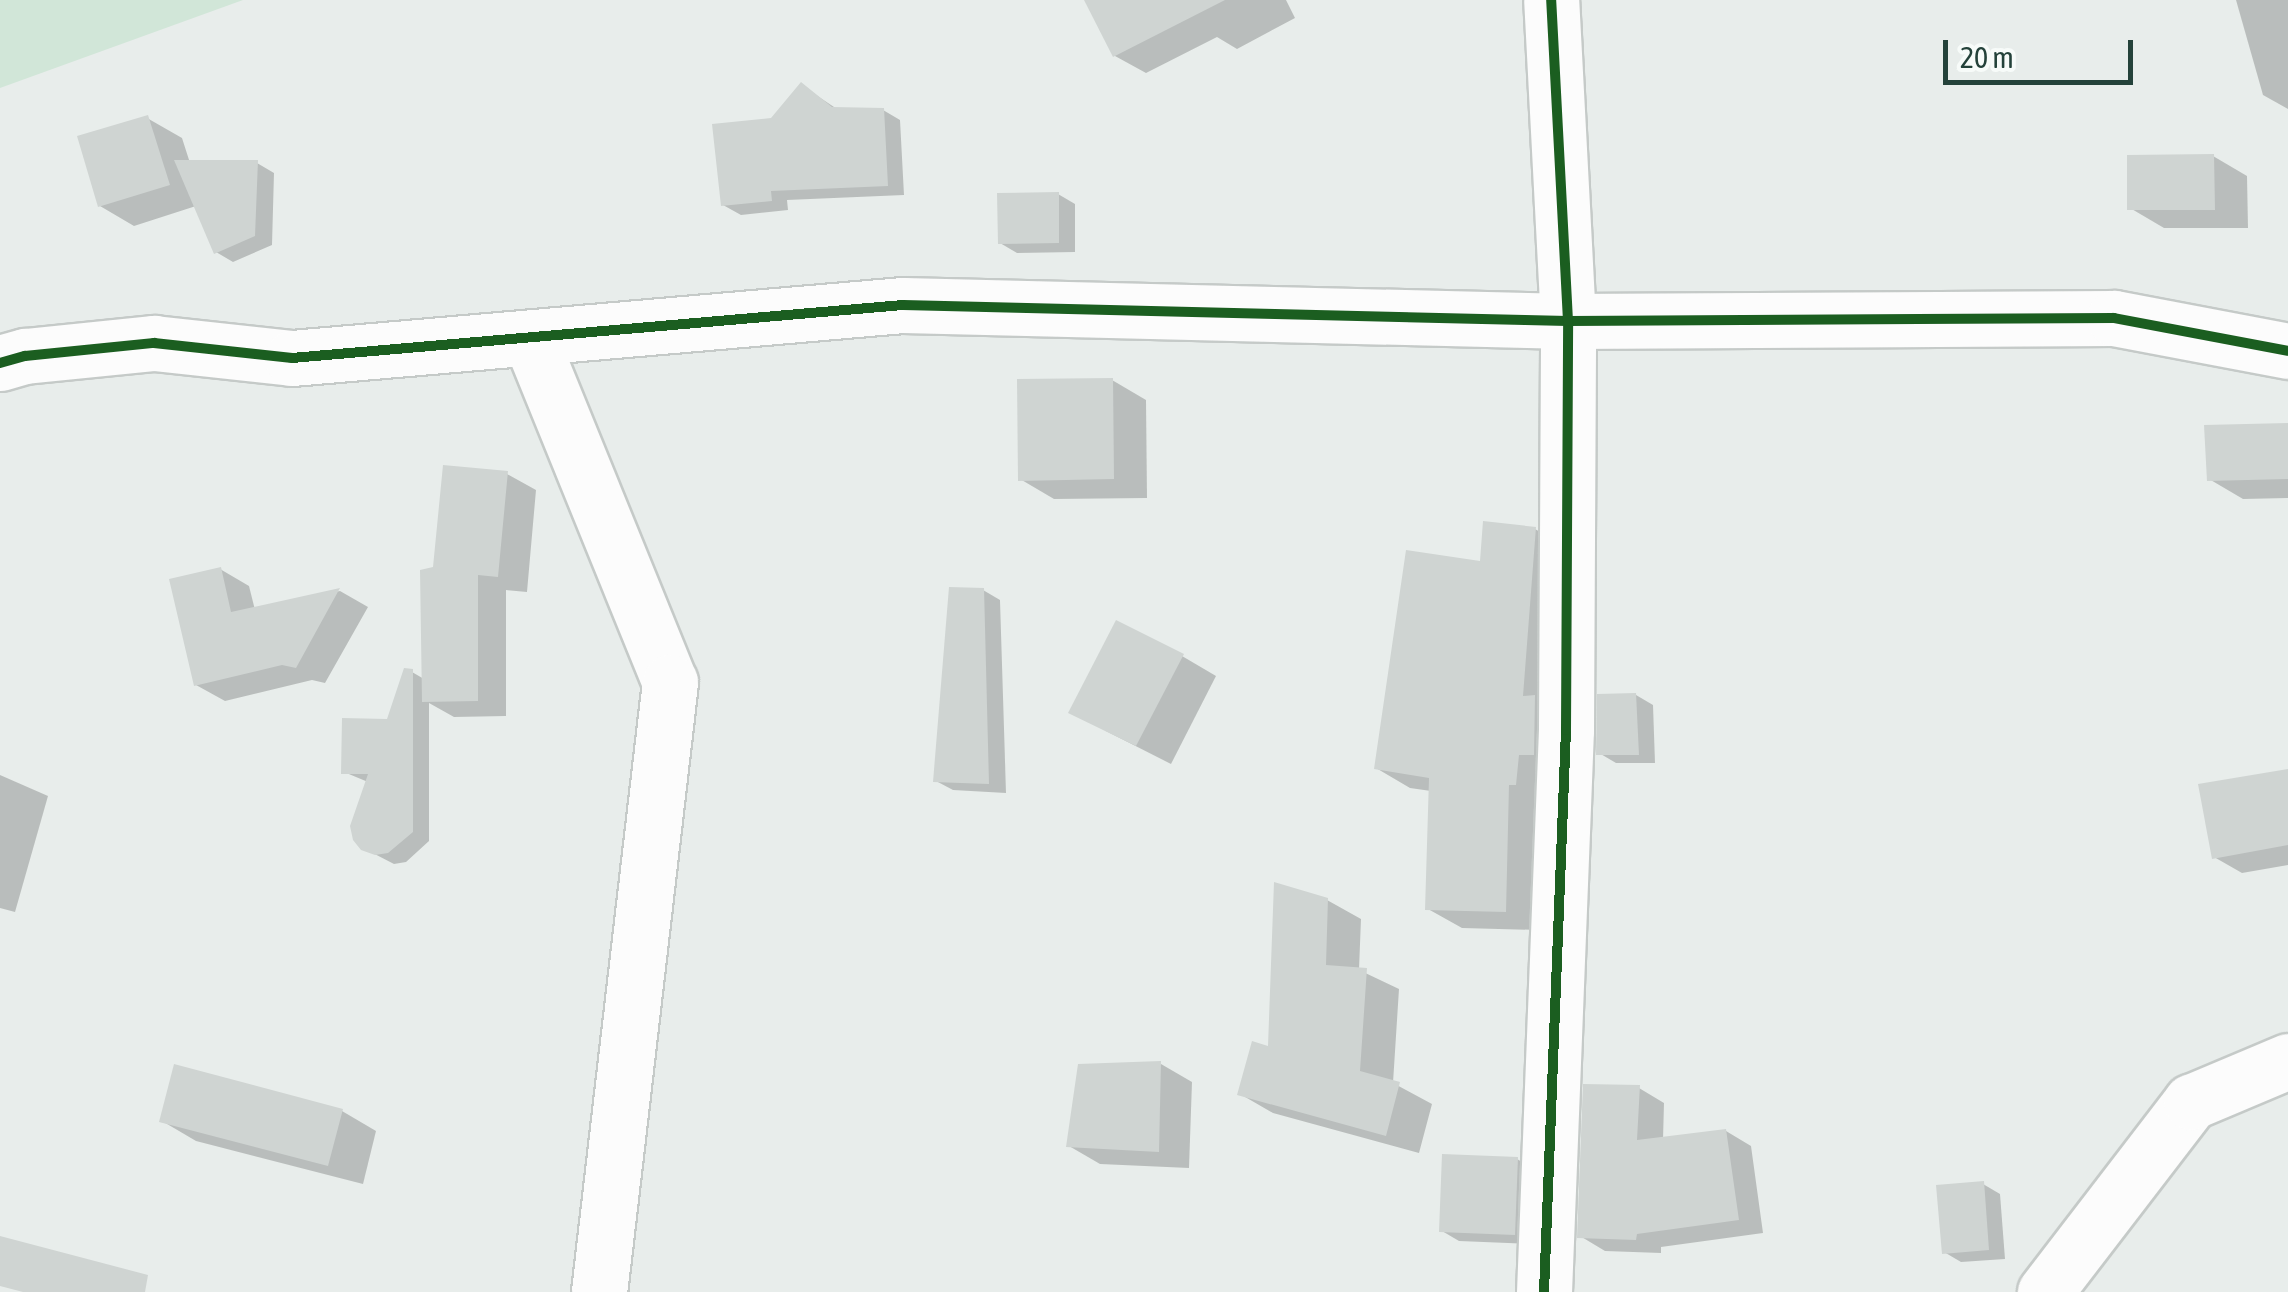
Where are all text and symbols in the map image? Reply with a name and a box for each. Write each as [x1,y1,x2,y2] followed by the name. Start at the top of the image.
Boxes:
[1948,20,2138,82] scale bar
[1960,40,2014,74] text: 20 m

